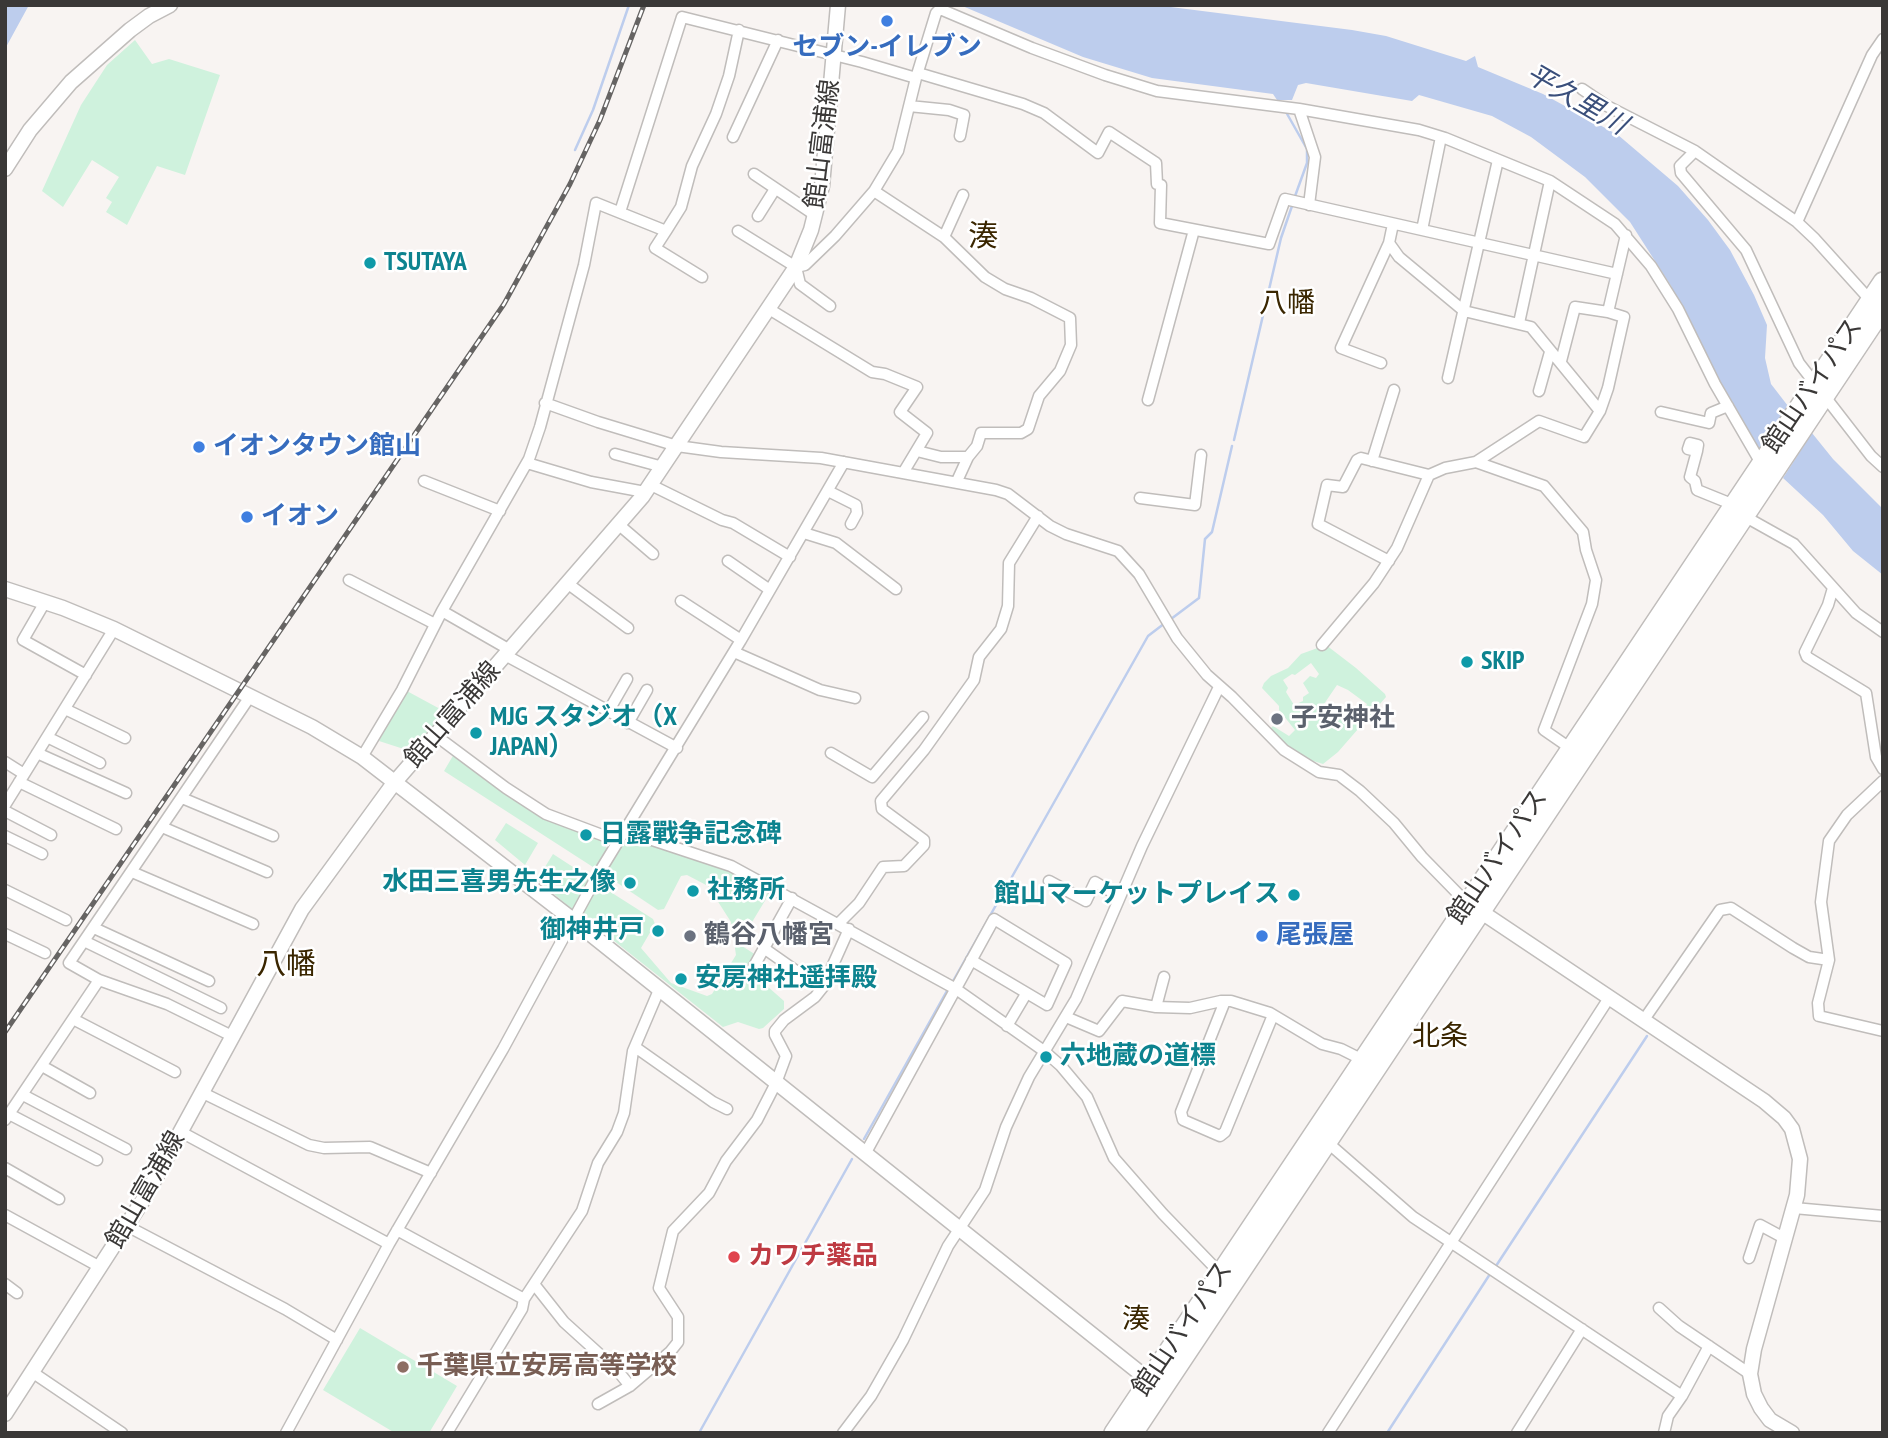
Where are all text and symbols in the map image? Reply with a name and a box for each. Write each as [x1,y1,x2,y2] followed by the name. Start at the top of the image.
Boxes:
[879,13,895,29] marker: セブン-イレブン
[792,32,982,64] place label: セブン-イレブン
[1519,57,1633,143] water label: 平久里川
[800,78,846,210] street label: 館山富浦線
[968,219,998,255] district label: 湊
[384,247,467,279] place label: TSUTAYA
[362,255,378,271] marker: TSUTAYA
[1259,287,1315,321] district label: 八幡
[1756,313,1870,459] street label: 館山バイパス
[213,431,421,463] place label: イオンタウン館山
[191,439,207,455] marker: イオンタウン館山
[261,501,339,533] place label: イオン
[239,509,255,525] marker: イオン
[1481,646,1524,678] place label: SKIP
[1459,654,1475,670] marker: SKIP
[399,656,507,774] street label: 館山富浦線
[490,702,677,764] place label: MJG スタジオ（X JAPAN）
[1291,703,1395,735] place label: 子安神社
[1269,711,1285,727] marker: 子安神社
[468,725,484,741] marker: MJG スタジオ（X JAPAN）
[1441,784,1555,930] street label: 館山バイパス
[600,819,782,851] place label: 日露戰争記念碑
[578,827,594,843] marker: 日露戰争記念碑
[382,867,616,899] place label: 水田三喜男先生之像
[622,875,638,891] marker: 水田三喜男先生之像
[707,875,785,907] place label: 社務所
[994,879,1280,911] place label: 館山マーケットプレイス
[685,883,701,899] marker: 社務所
[1286,887,1302,903] marker: 館山マーケットプレイス
[540,915,644,947] place label: 御神井戸
[704,920,834,952] place label: 鶴谷八幡宮
[1276,920,1354,952] place label: 尾張屋
[650,923,666,939] marker: 御神井戸
[682,928,698,944] marker: 鶴谷八幡宮
[1254,928,1270,944] marker: 尾張屋
[256,947,316,983] district label: 八幡
[695,963,877,995] place label: 安房神社遥拝殿
[673,971,689,987] marker: 安房神社遥拝殿
[1412,1020,1468,1054] district label: 北条
[1060,1041,1216,1073] place label: 六地蔵の道標
[1038,1049,1054,1065] marker: 六地蔵の道標
[100,1126,192,1254] street label: 館山富浦線
[748,1241,878,1273] place label: カワチ薬品
[726,1249,742,1265] marker: カワチ薬品
[1126,1256,1240,1402] street label: 館山バイパス
[1122,1303,1150,1337] district label: 湊
[417,1351,677,1383] place label: 千葉県立安房高等学校
[395,1359,411,1375] marker: 千葉県立安房高等学校

